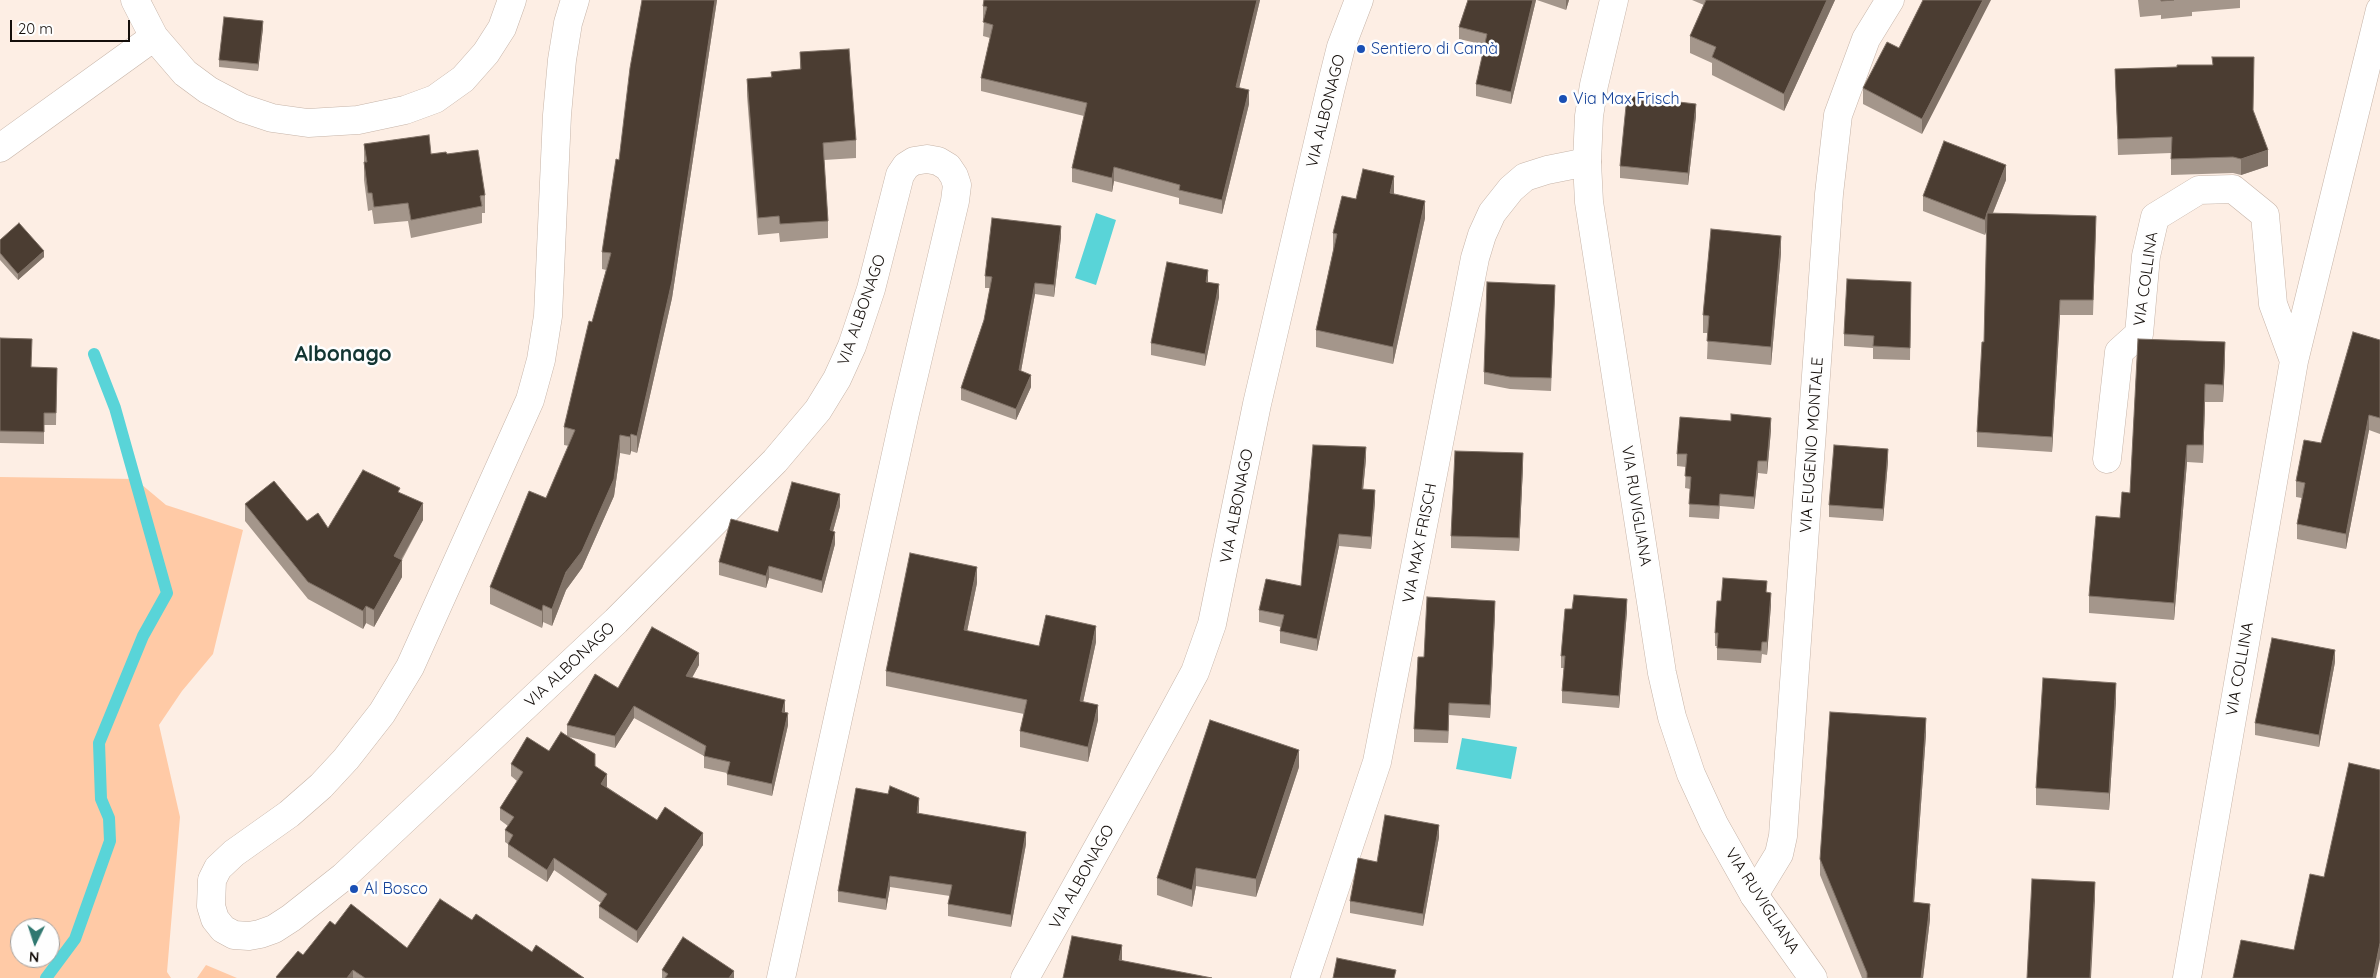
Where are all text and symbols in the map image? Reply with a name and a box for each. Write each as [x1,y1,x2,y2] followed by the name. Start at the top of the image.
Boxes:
[12,10,132,42] scale bar
[18,19,53,38] text: 20 m
[1371,39,1498,59] place label: Sentiero di Camà
[1355,43,1367,55] marker: Sentiero di Camà
[1303,52,1349,170] street label: VIA ALBONAGO
[1573,89,1680,109] place label: Via Max Frisch
[1557,93,1569,105] marker: Via Max Frisch
[2130,231,2162,327] street label: VIA COLLINA
[834,252,890,368] street label: VIA ALBONAGO
[294,342,392,368] district label: Albonago
[1796,356,1828,534] street label: VIA EUGENIO MONTALE
[1617,444,1655,568] street label: VIA RUVIGLIANA
[1216,447,1258,565] street label: VIA ALBONAGO
[1399,481,1441,605] street label: VIA MAX FRISCH
[521,618,619,712] street label: VIA ALBONAGO
[2222,621,2258,717] street label: VIA COLLINA
[1045,822,1119,932] street label: VIA ALBONAGO
[1721,845,1803,957] street label: VIA RUVIGLIANA
[364,879,428,899] place label: Al Bosco
[348,883,360,895] marker: Al Bosco
[10,918,60,968] north arrow
[28,948,40,966] text: N

